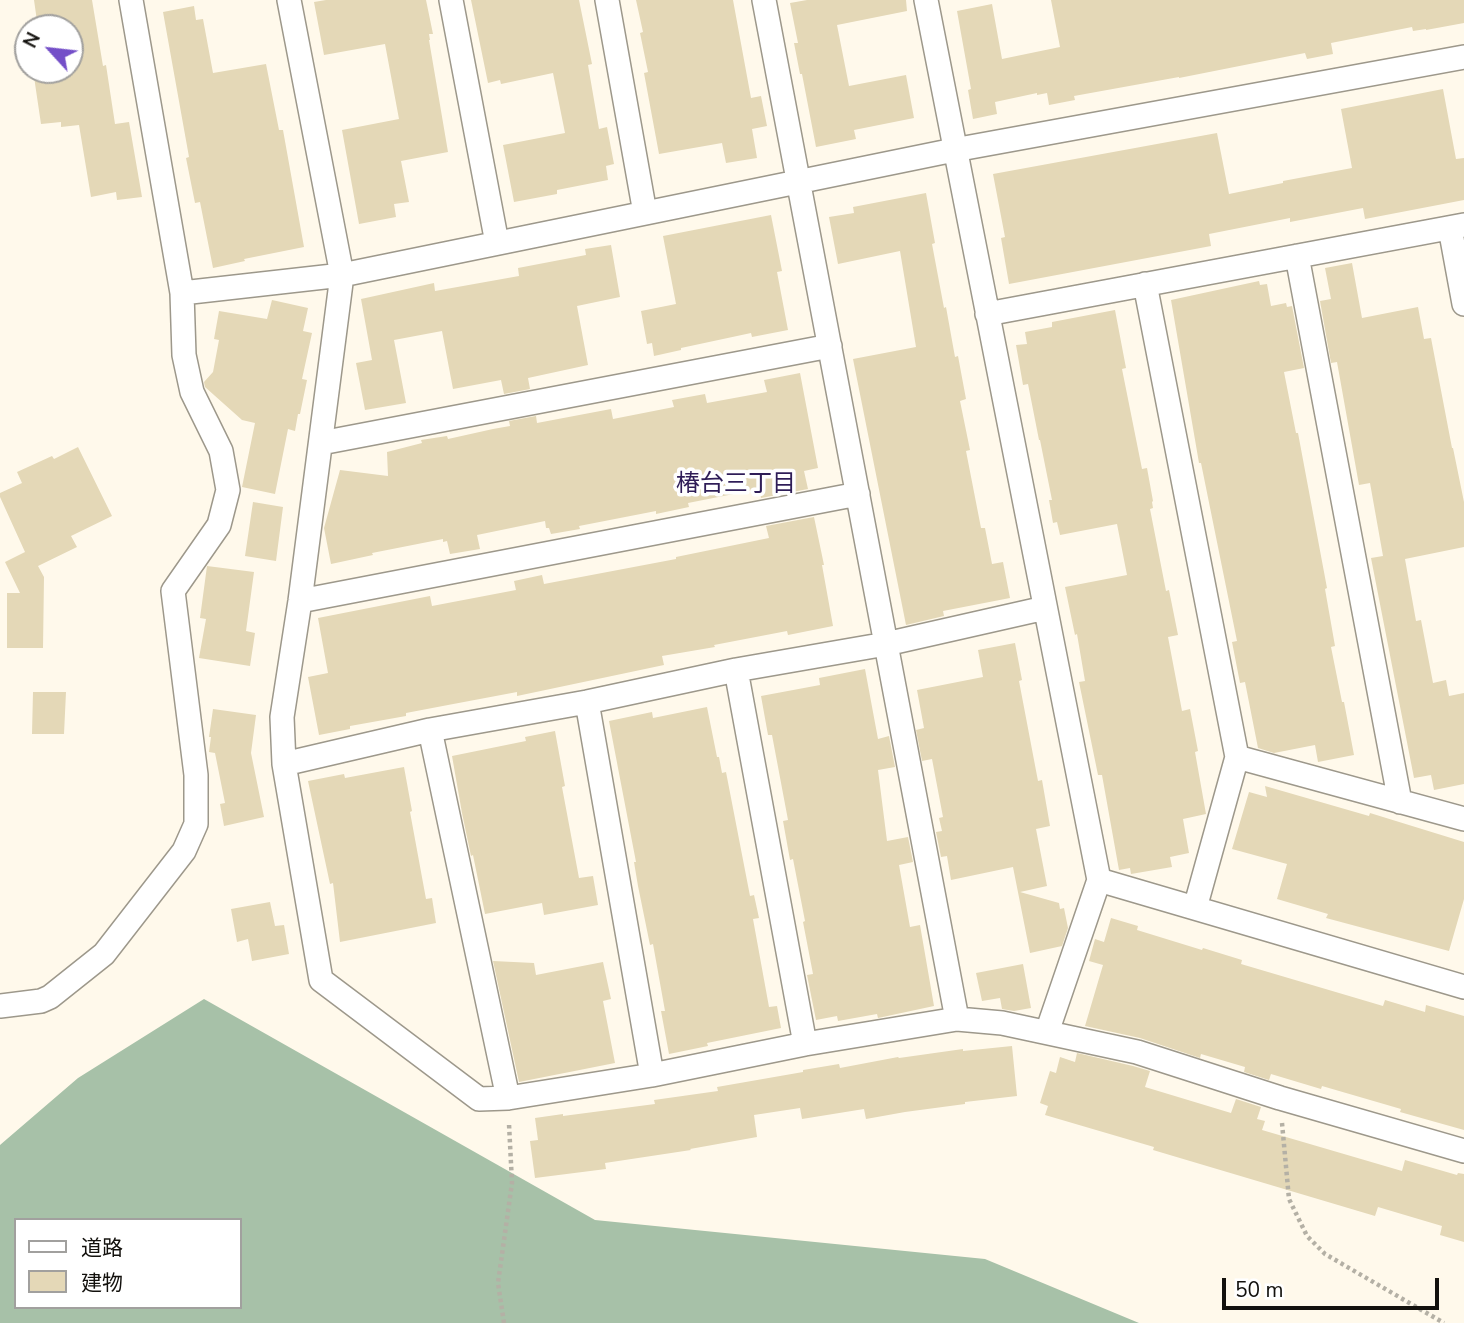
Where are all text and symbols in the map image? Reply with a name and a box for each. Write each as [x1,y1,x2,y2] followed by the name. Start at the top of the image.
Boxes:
[14,14,84,84] north arrow
[17,28,47,53] text: N
[676,471,796,499] district label: 椿台三丁目
[14,1218,242,1309] legend
[81,1234,123,1262] text: 道路
[1226,1264,1443,1308] scale bar
[81,1269,123,1297] text: 建物
[1235,1276,1284,1304] text: 50 m

